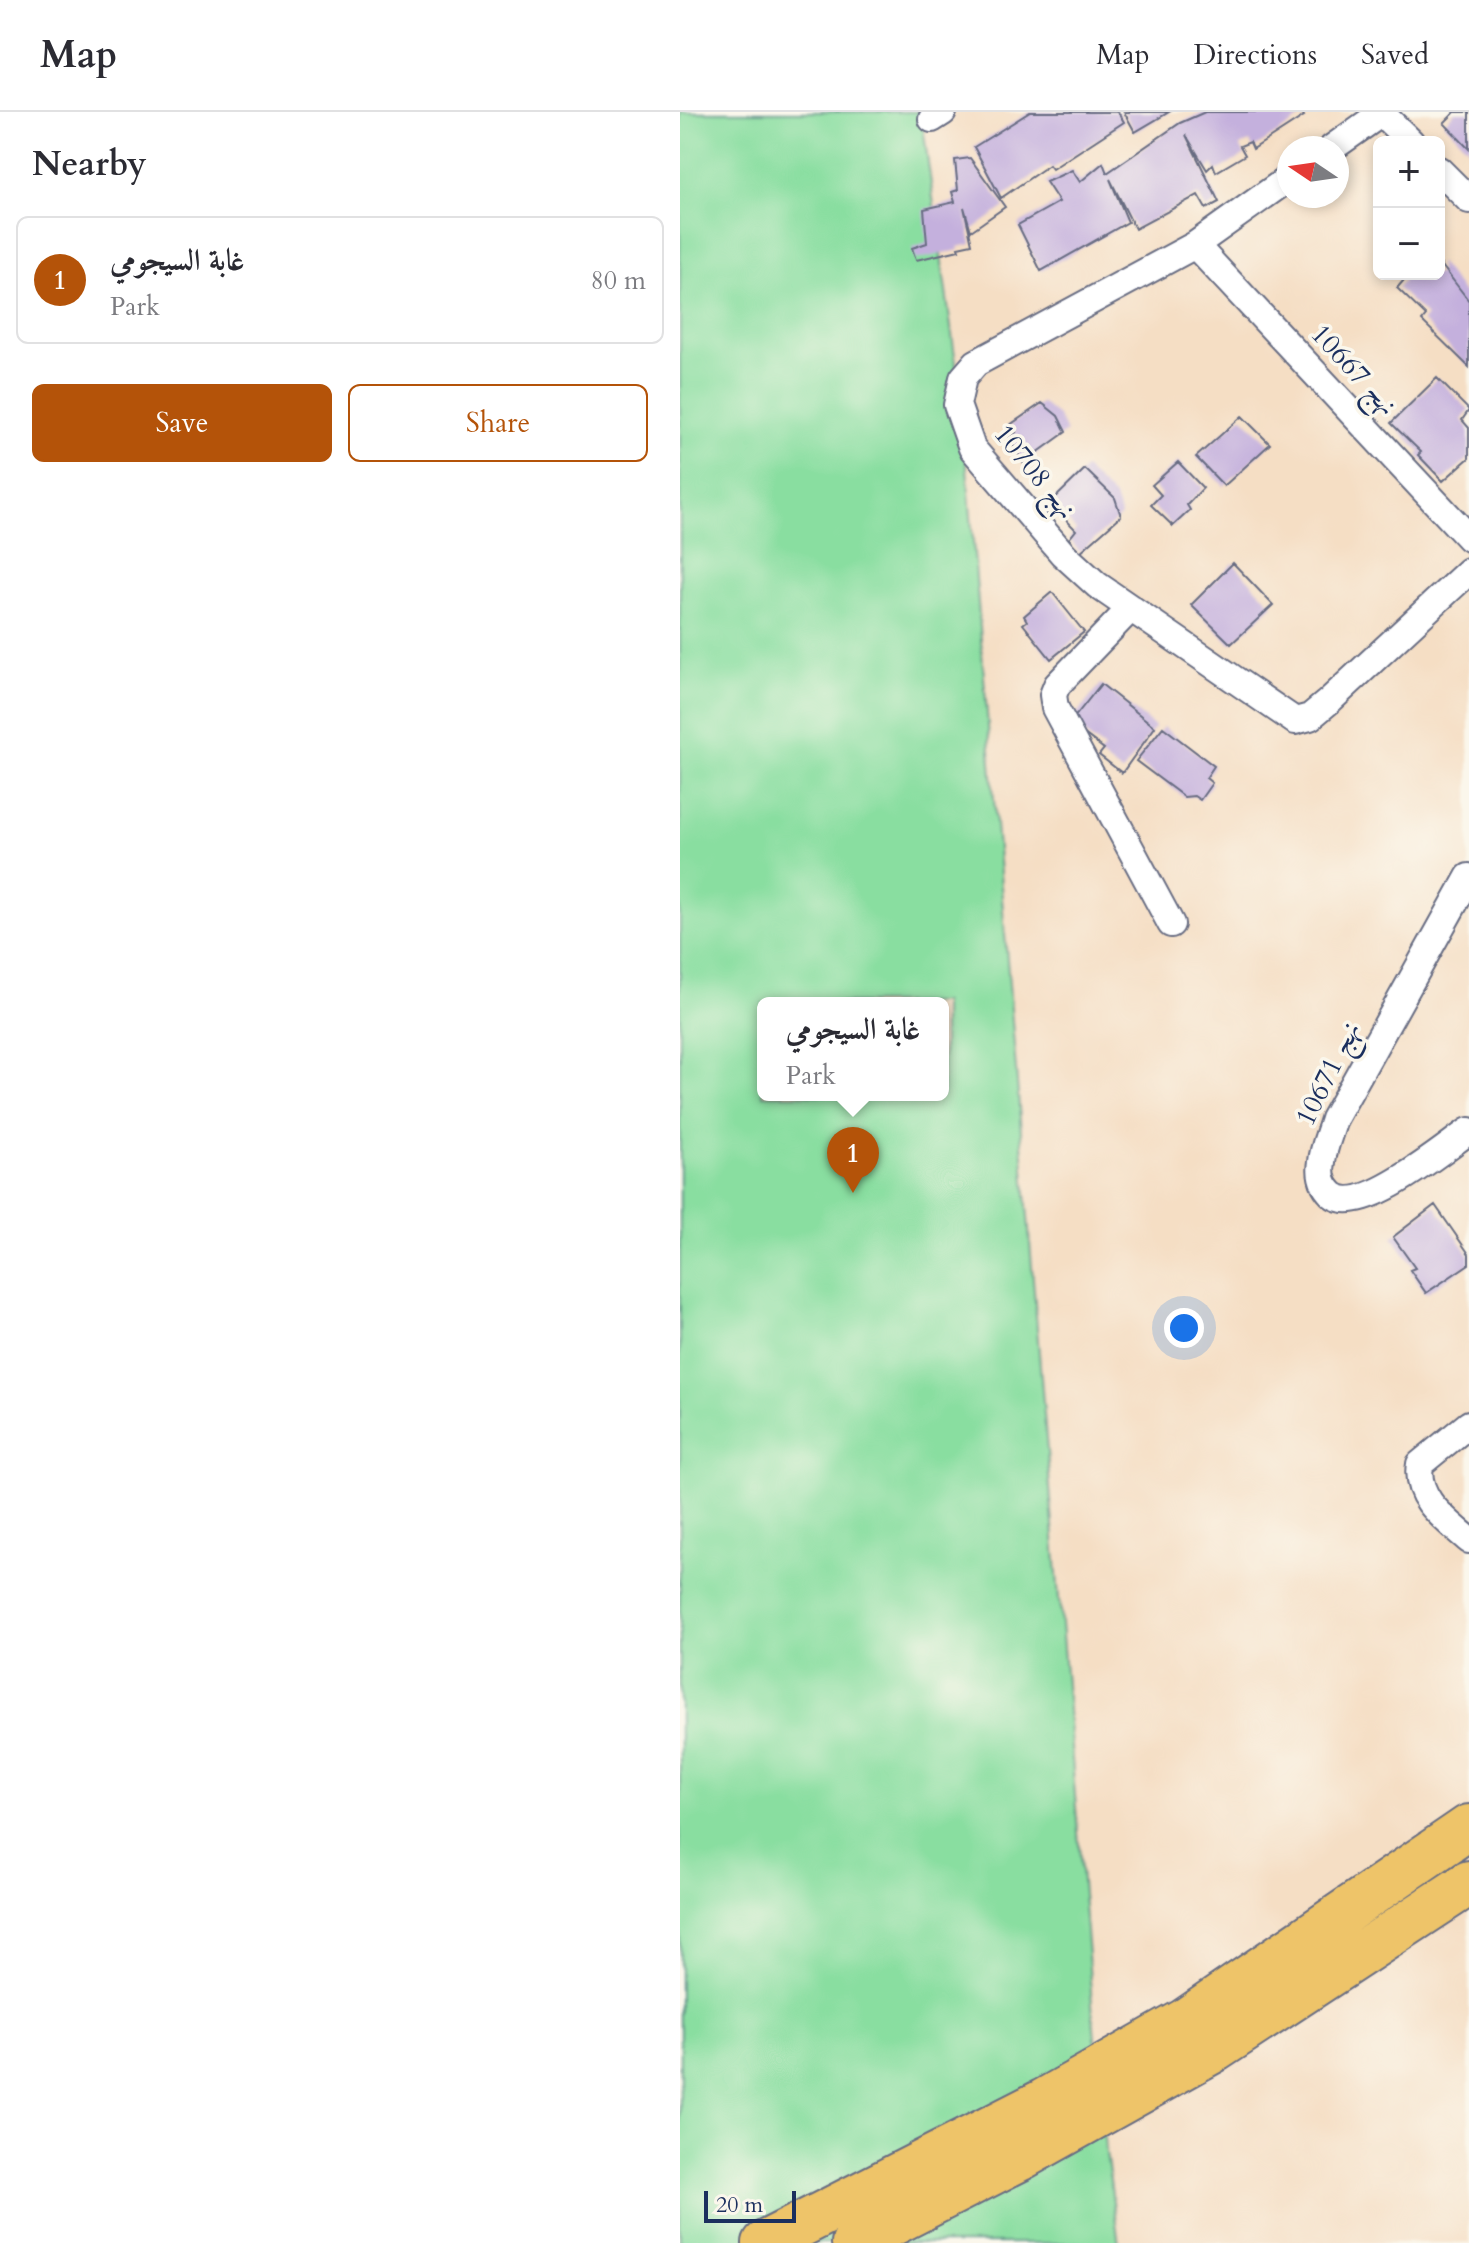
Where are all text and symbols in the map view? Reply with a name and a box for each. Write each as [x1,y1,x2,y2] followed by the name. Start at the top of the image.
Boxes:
[40,29,117,81] text: Map
[1096,36,1150,74] text: Map
[1194,36,1317,74] text: Directions
[1361,36,1429,74] text: Saved
[1277,136,1349,208] north arrow
[1373,136,1445,280] map controls
[1373,136,1445,208] button: +
[32,141,147,187] text: Nearby
[1373,208,1445,280] button: −
[110,240,244,281] text: غابة السيجومي
[53,263,67,298] text: 1
[590,263,646,298] text: 80 m
[110,289,160,324] text: Park
[1299,316,1406,427] street label: نهج 10667
[32,384,332,462] button: Save
[348,384,648,462] button: Share
[981,416,1085,530] street label: نهج 10708
[757,997,949,1101] popup
[786,1009,920,1050] text: غابة السيجومي
[1286,1015,1374,1134] street label: نهج 10671
[786,1058,836,1093] text: Park
[827,1127,879,1193] pin: 1
[1164,1308,1204,1348] your location
[704,2187,796,2223] scale bar
[716,2190,763,2220] text: 20 m

